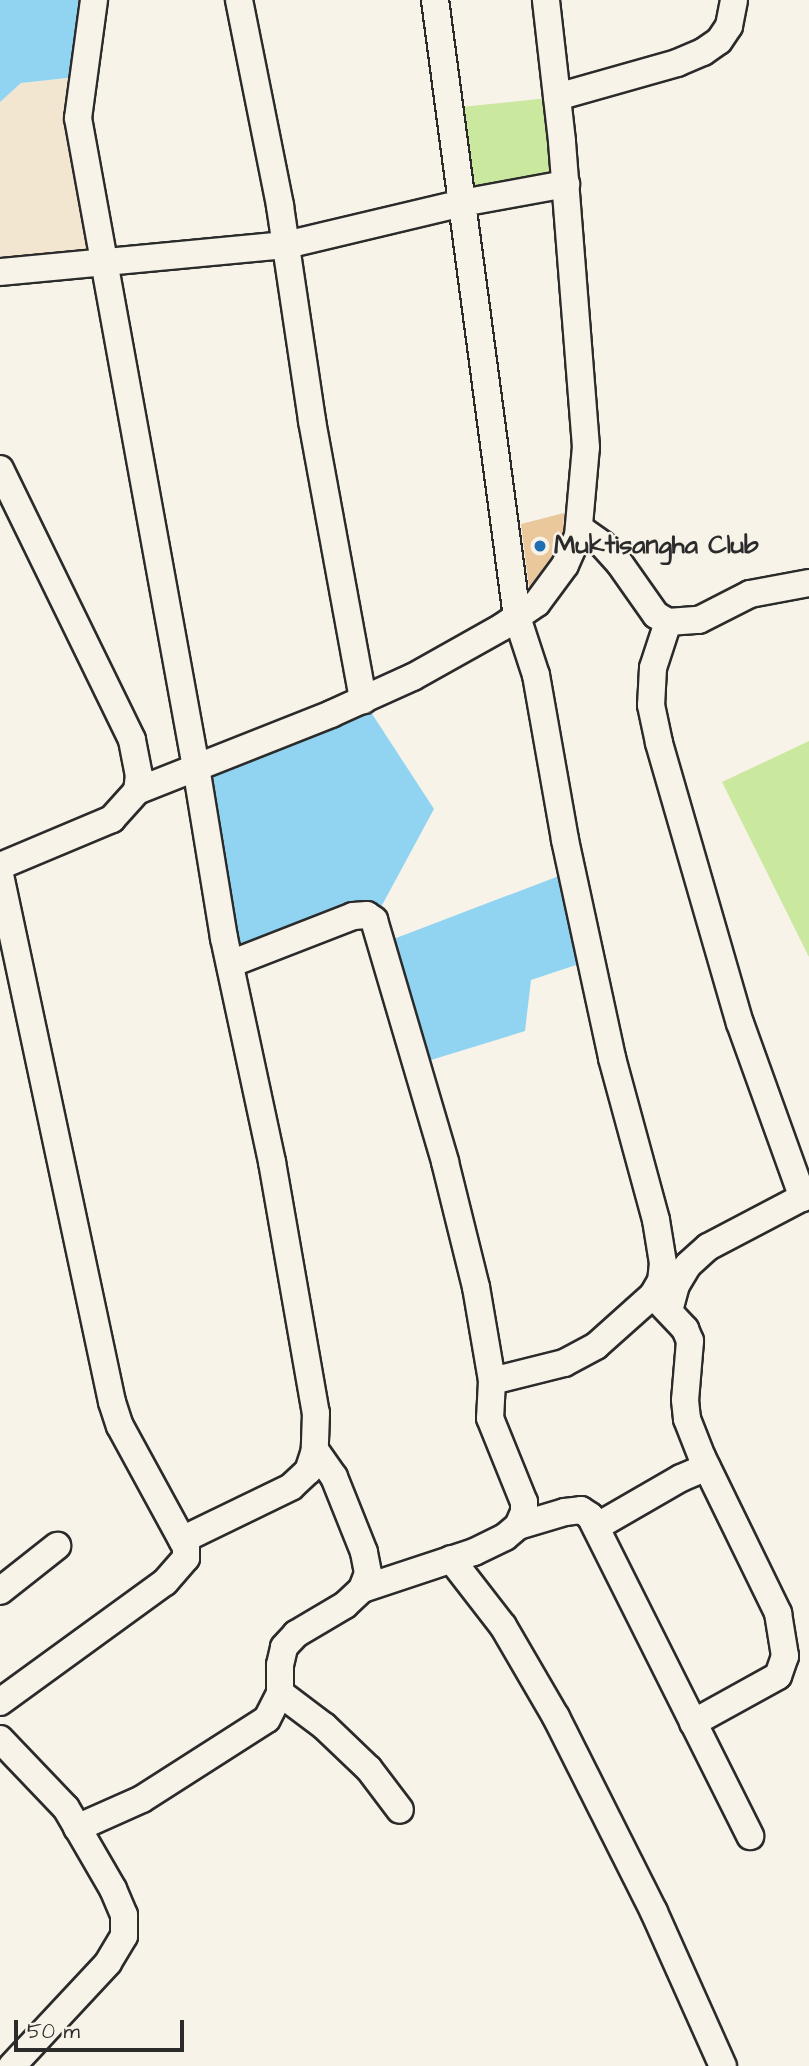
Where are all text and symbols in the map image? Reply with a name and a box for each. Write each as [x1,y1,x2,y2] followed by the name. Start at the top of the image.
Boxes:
[554,530,759,562] place label: Muktisangha Club
[532,538,548,554] marker: Muktisangha Club
[18,2007,187,2050] scale bar
[27,2017,80,2046] text: 50 m

